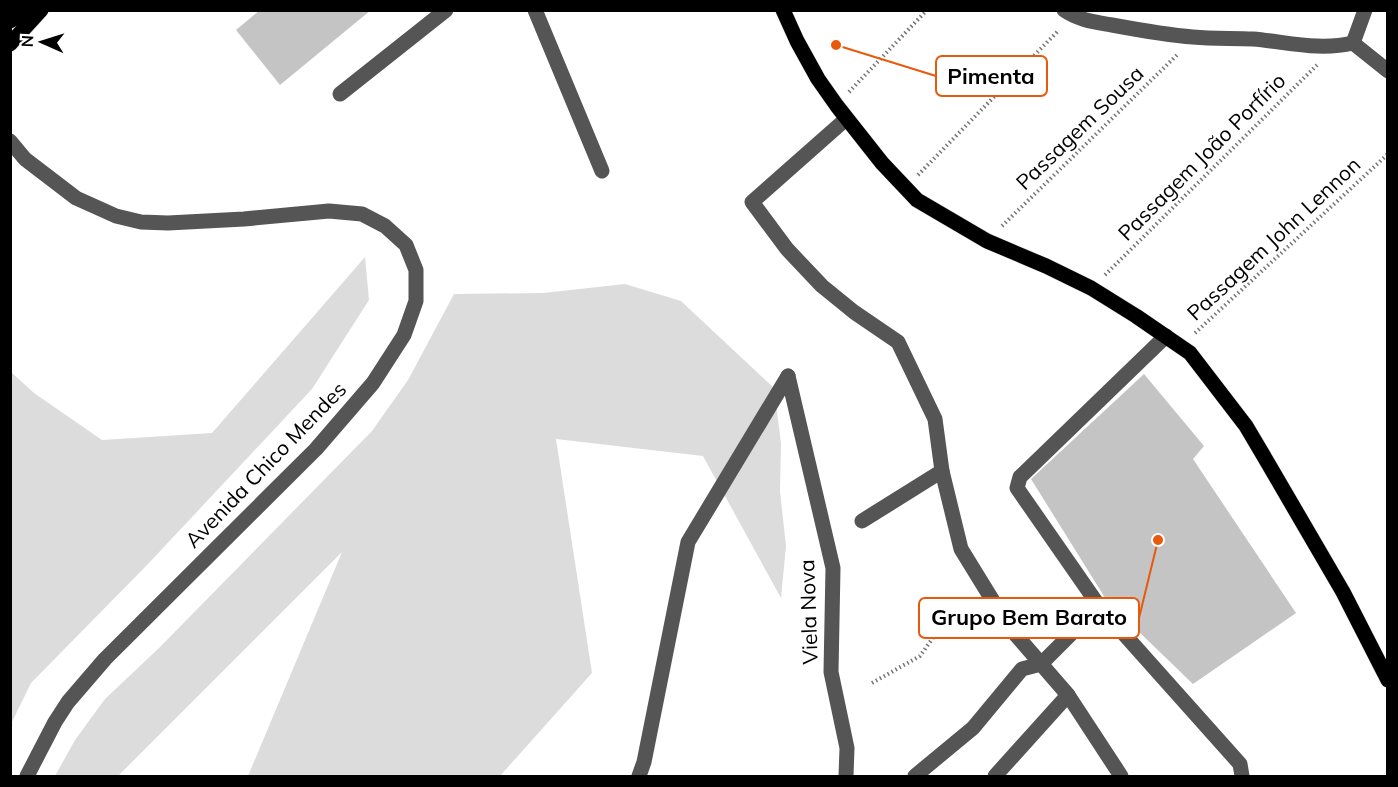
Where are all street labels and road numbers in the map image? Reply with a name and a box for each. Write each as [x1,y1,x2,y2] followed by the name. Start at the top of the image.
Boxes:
[1010,60,1149,195] street label: Passagem Sousa
[1112,67,1290,245] street label: Passagem João Porfírio
[1181,151,1366,325] street label: Passagem John Lennon
[179,376,351,553] street label: Avenida Chico Mendes
[793,559,823,665] street label: Viela Nova

